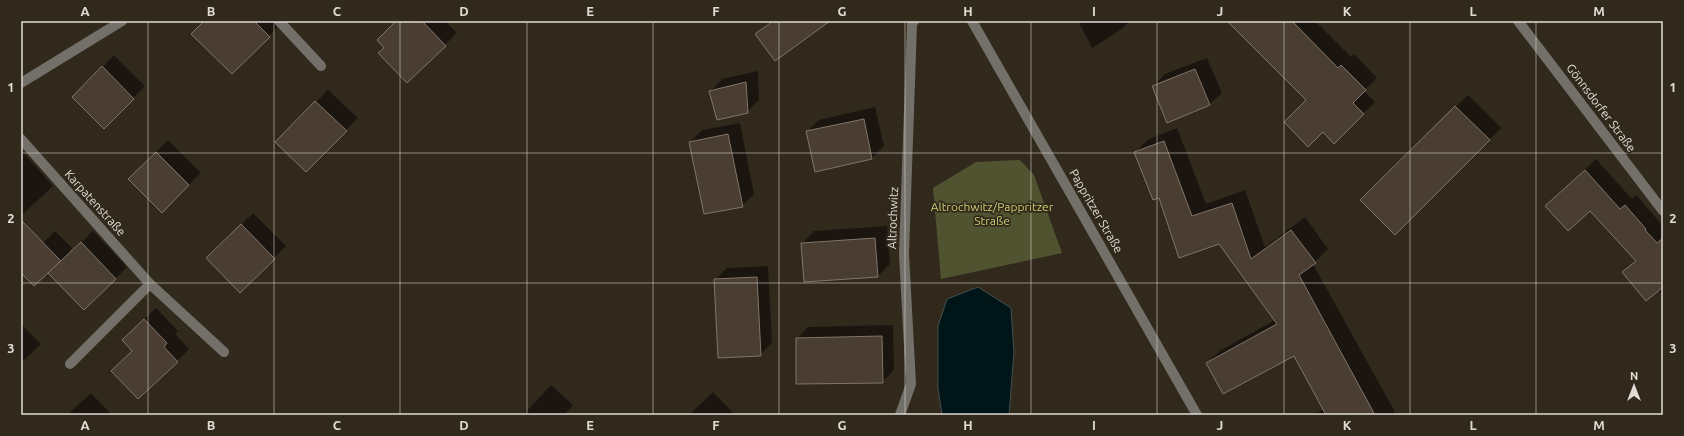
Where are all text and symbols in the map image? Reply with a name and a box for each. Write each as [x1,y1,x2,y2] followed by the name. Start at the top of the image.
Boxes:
[80,4,90,18] text: A
[207,4,216,18] text: B
[333,4,342,18] text: C
[459,4,469,18] text: D
[586,4,594,18] text: E
[712,4,720,18] text: F
[838,4,847,18] text: G
[963,4,973,18] text: H
[1092,4,1096,18] text: I
[1217,4,1223,18] text: J
[1343,4,1352,18] text: K
[1469,4,1477,18] text: L
[1593,4,1605,18] text: M
[1564,61,1639,154] street label: Gönnsdorfer Straße
[7,80,15,94] text: 1
[1669,80,1677,94] text: 1
[62,167,128,238] street label: Karpatenstraße
[1067,167,1126,255] street label: Pappritzer Straße
[885,186,900,249] street label: Altrochwitz
[931,200,1054,227] park label: Altrochwitz/Pappritzer Straße
[7,211,15,225] text: 2
[1669,211,1677,225] text: 2
[7,341,15,355] text: 3
[1669,341,1677,355] text: 3
[1614,366,1654,406] north arrow
[1630,370,1638,382] text: N
[80,418,90,432] text: A
[207,418,216,432] text: B
[333,418,342,432] text: C
[459,418,469,432] text: D
[586,418,594,432] text: E
[712,418,720,432] text: F
[838,418,847,432] text: G
[963,418,973,432] text: H
[1092,418,1096,432] text: I
[1217,418,1223,432] text: J
[1343,418,1352,432] text: K
[1469,418,1477,432] text: L
[1593,418,1605,432] text: M

